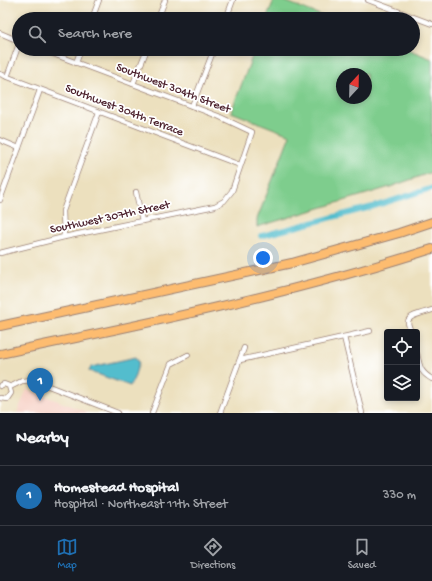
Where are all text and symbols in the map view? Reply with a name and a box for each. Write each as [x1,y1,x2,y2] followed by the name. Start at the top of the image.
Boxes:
[12,12,420,56] search box
[26,23,48,45] icon: search
[58,25,132,43] text: Search here
[114,61,233,118] street label: Southwest 304th Street
[336,68,372,104] north arrow
[63,82,186,140] street label: Southwest 304th Terrace
[49,198,172,238] street label: Southwest 307th Street
[253,248,273,268] your location
[384,329,420,401] map controls
[384,329,420,365] button: locate
[384,365,420,401] button: layers
[27,368,53,401] pin: 1
[16,429,69,449] text: Nearby
[54,479,179,497] text: Homestead Hospital
[26,488,32,503] text: 1
[383,488,416,503] text: 330 m
[54,497,228,512] text: Hospital · Northeast 11th Street
[56,536,78,572] tab: Map
[191,536,235,572] tab: Directions
[348,536,376,572] tab: Saved

